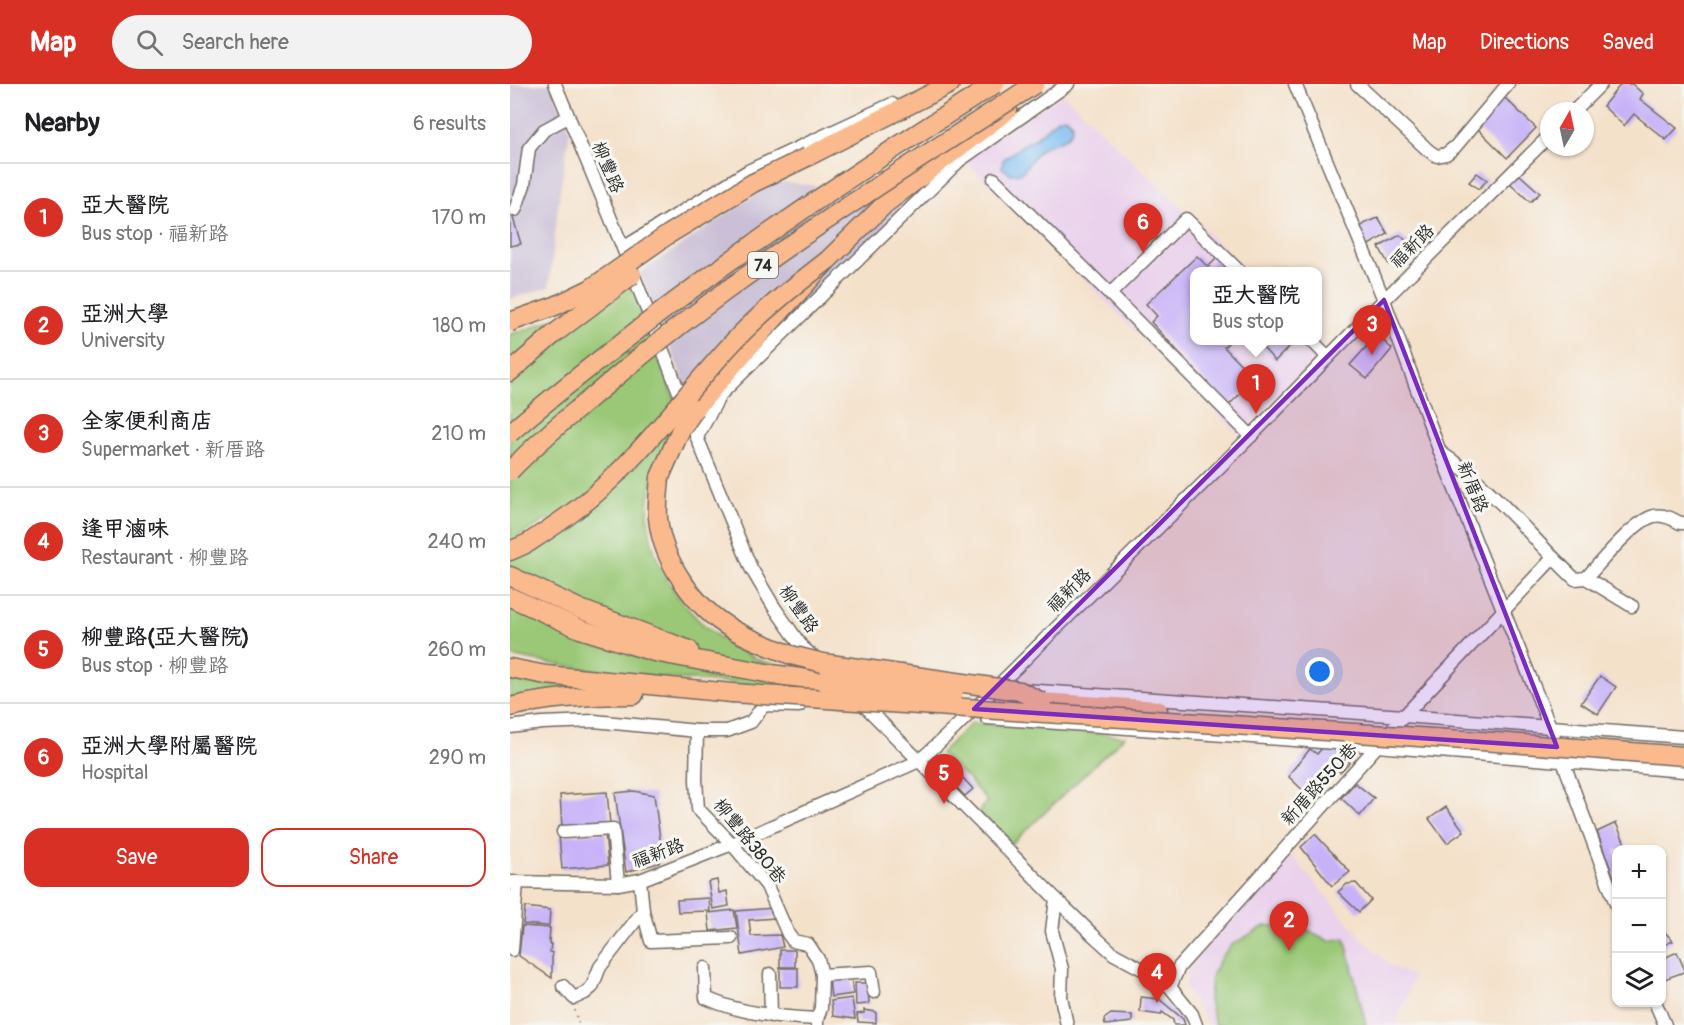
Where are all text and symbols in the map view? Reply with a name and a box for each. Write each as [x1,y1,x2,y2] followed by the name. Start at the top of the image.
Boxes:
[112,15,532,69] search box
[30,25,76,60] text: Map
[133,26,166,59] icon: search
[181,28,289,56] text: Search here
[1412,29,1447,56] text: Map
[1480,29,1569,56] text: Directions
[1602,29,1654,56] text: Saved
[1540,102,1594,156] north arrow
[24,107,100,139] text: Nearby
[413,111,486,136] text: 6 results
[586,138,629,197] street label: 柳豐路
[81,191,169,219] text: 亞大醫院
[1124,204,1162,253] pin: 6
[40,205,47,230] text: 1
[432,205,486,230] text: 170 m
[1385,219,1440,274] street label: 福新路
[81,221,228,246] text: Bus stop · 福新路
[748,252,778,278] road number: 74
[1190,267,1322,345] popup
[1212,281,1300,309] text: 亞大醫院
[81,300,169,328] text: 亞洲大學
[1352,306,1392,355] pin: 3
[1212,309,1284,334] text: Bus stop
[38,313,49,338] text: 2
[432,313,486,338] text: 180 m
[81,328,165,353] text: University
[1236,364,1276,414] pin: 1
[81,407,213,435] text: 全家便利商店
[38,421,49,446] text: 3
[431,421,486,446] text: 210 m
[81,437,265,462] text: Supermarket · 新厝路
[1452,458,1493,517] street label: 新厝路
[81,515,169,543] text: 逢甲滷味
[38,529,49,554] text: 4
[427,529,486,554] text: 240 m
[81,545,249,570] text: Restaurant · 柳豐路
[1042,563,1097,618] street label: 福新路
[774,581,823,638] street label: 柳豐路
[81,623,250,651] text: 柳豐路(亞大醫院)
[38,637,49,662] text: 5
[427,637,486,662] text: 260 m
[81,653,228,678] text: Bus stop · 柳豐路
[1305,657,1334,686] your location
[81,732,257,760] text: 亞洲大學附屬醫院
[1276,738,1363,831] street label: 新厝路550巷
[38,745,49,770] text: 6
[429,745,486,770] text: 290 m
[924,754,964,804] pin: 5
[81,760,148,785] text: Hospital
[708,794,791,889] street label: 柳豐路380巷
[24,828,249,887] button: Save
[261,828,486,887] button: Share
[629,833,687,874] street label: 福新路
[1612,845,1666,1007] map controls
[1612,845,1666,899] button: +
[1612,899,1666,953] button: −
[1270,902,1308,951] pin: 2
[1612,953,1666,1007] button: layers
[1138,954,1176,1003] pin: 4

